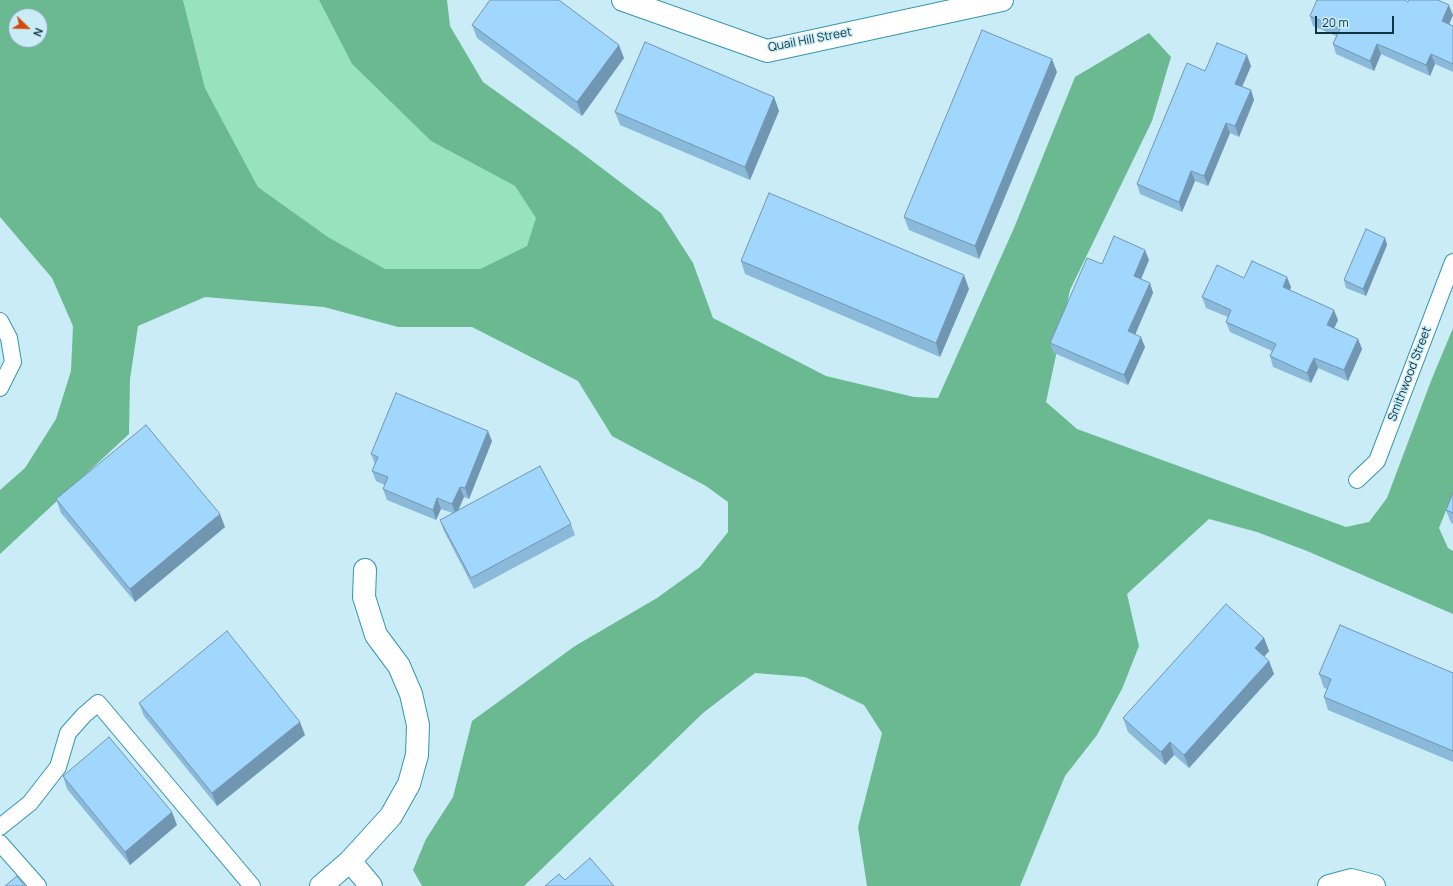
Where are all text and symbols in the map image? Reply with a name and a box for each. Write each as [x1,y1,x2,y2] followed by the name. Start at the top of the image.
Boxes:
[8,8,48,48] north arrow
[1317,8,1396,34] scale bar
[1322,14,1349,31] text: 20 m
[767,25,853,55] street label: Quail Hill Street
[30,26,47,39] text: N
[1385,325,1435,423] street label: Smithwood Street

